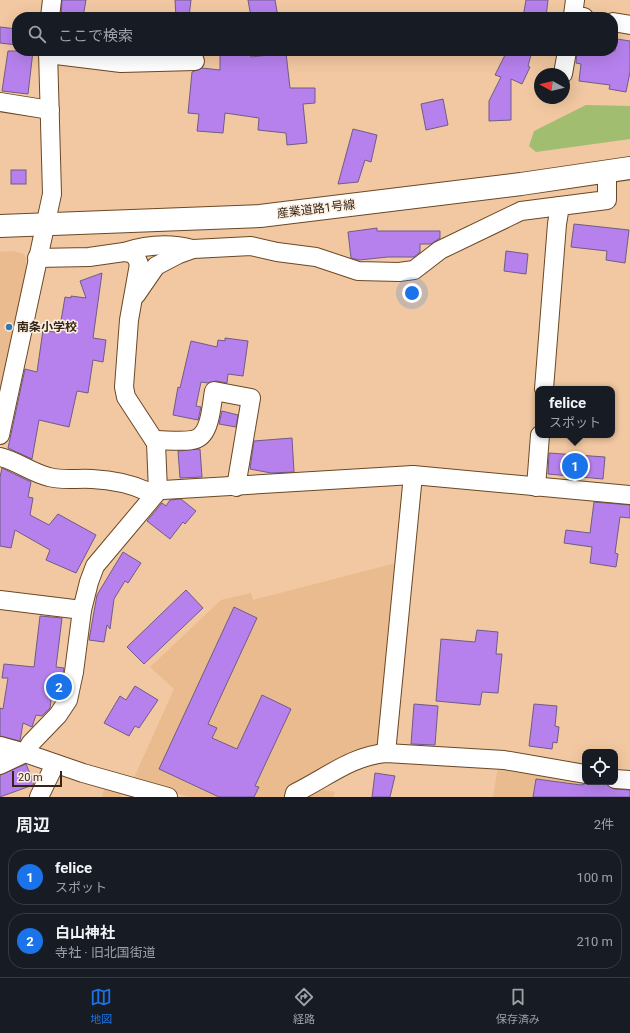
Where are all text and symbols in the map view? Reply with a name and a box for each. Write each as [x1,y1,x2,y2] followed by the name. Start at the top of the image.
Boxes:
[12,12,618,56] search box
[26,23,48,45] icon: search
[58,27,133,45] text: ここで検索
[534,68,570,104] north arrow
[276,197,356,221] street label: 産業道路1号線
[402,283,422,303] your location
[17,320,77,334] place label: 南条小学校
[4,322,14,332] marker: 南条小学校
[535,386,615,438] popup
[549,394,586,412] text: felice
[549,415,601,430] text: スポット
[562,451,588,481] pin: 1
[46,672,72,702] pin: 2
[582,749,618,785] map controls
[582,749,618,785] button: locate
[12,769,62,788] scale bar
[18,771,43,784] text: 20 m
[16,815,50,835] text: 周辺
[594,817,614,832] text: 2件
[55,859,92,877] text: felice
[26,870,34,885] text: 1
[576,870,613,885] text: 100 m
[55,880,107,895] text: スポット
[55,924,115,942] text: 白山神社
[26,934,34,949] text: 2
[576,934,613,949] text: 210 m
[55,945,156,960] text: 寺社 · 旧北国街道
[90,986,112,1026] tab: 地図
[293,986,315,1026] tab: 経路
[496,986,540,1026] tab: 保存済み

